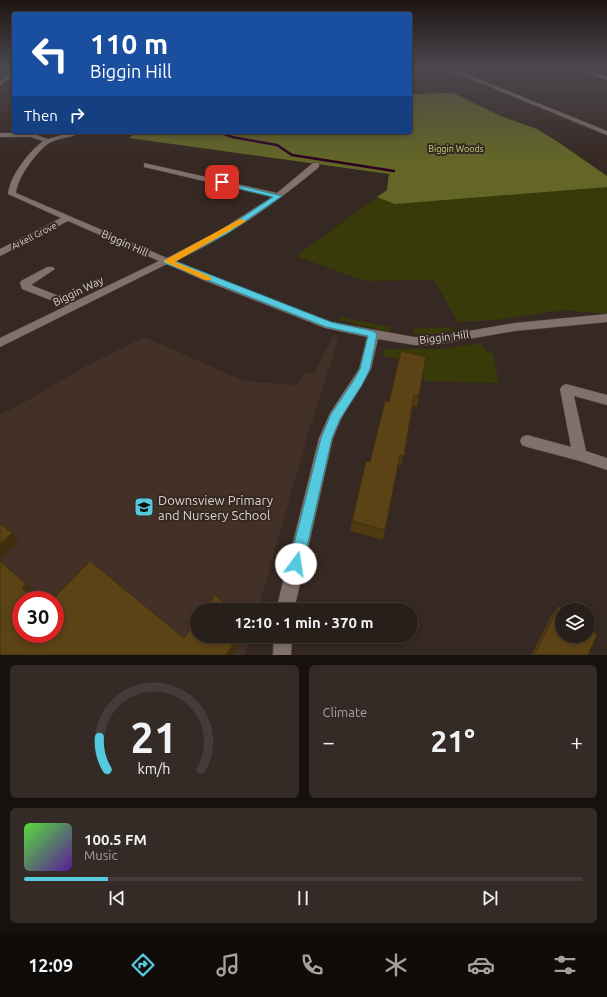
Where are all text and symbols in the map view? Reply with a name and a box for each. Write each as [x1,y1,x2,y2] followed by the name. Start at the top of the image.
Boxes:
[24,28,76,80] icon: left
[90,28,168,59] text: 110 m
[90,61,172,81] text: Biggin Hill
[66,104,88,126] icon: right
[24,107,58,124] text: Then
[428,144,484,154] park label: Biggin Woods
[205,165,239,199] pin
[211,171,233,193] icon: arrive
[10,220,58,252] street label: Arkell Grove
[100,227,150,259] street label: Biggin Hill
[51,273,106,308] street label: Biggin Way
[419,328,470,346] street label: Biggin Hill
[158,493,273,522] place label: Downsview Primary and Nursery School
[133,496,155,518] school or university icon: Downsview Primary and Nursery School
[275,543,317,585] position arrow
[12,591,64,643] speed limit sign: 30
[555,603,595,643] map controls
[555,603,595,643] button: layers
[235,614,373,631] text: 12:10 · 1 min · 370 m
[323,705,367,719] text: Climate
[131,713,178,760] text: 21
[431,724,475,758] text: 21°
[323,729,335,754] text: −
[571,729,583,754] text: +
[138,760,171,776] text: km/h
[84,831,147,848] text: 100.5 FM
[84,848,118,862] text: Music
[106,887,128,909] icon: previous
[292,887,314,909] icon: pause
[479,887,501,909] icon: next
[129,951,157,979] icon: directions
[214,951,242,979] icon: music
[298,951,326,979] icon: phone
[382,951,410,979] icon: climate
[467,951,495,979] icon: car
[551,951,579,979] icon: filters
[28,955,73,975] text: 12:09

